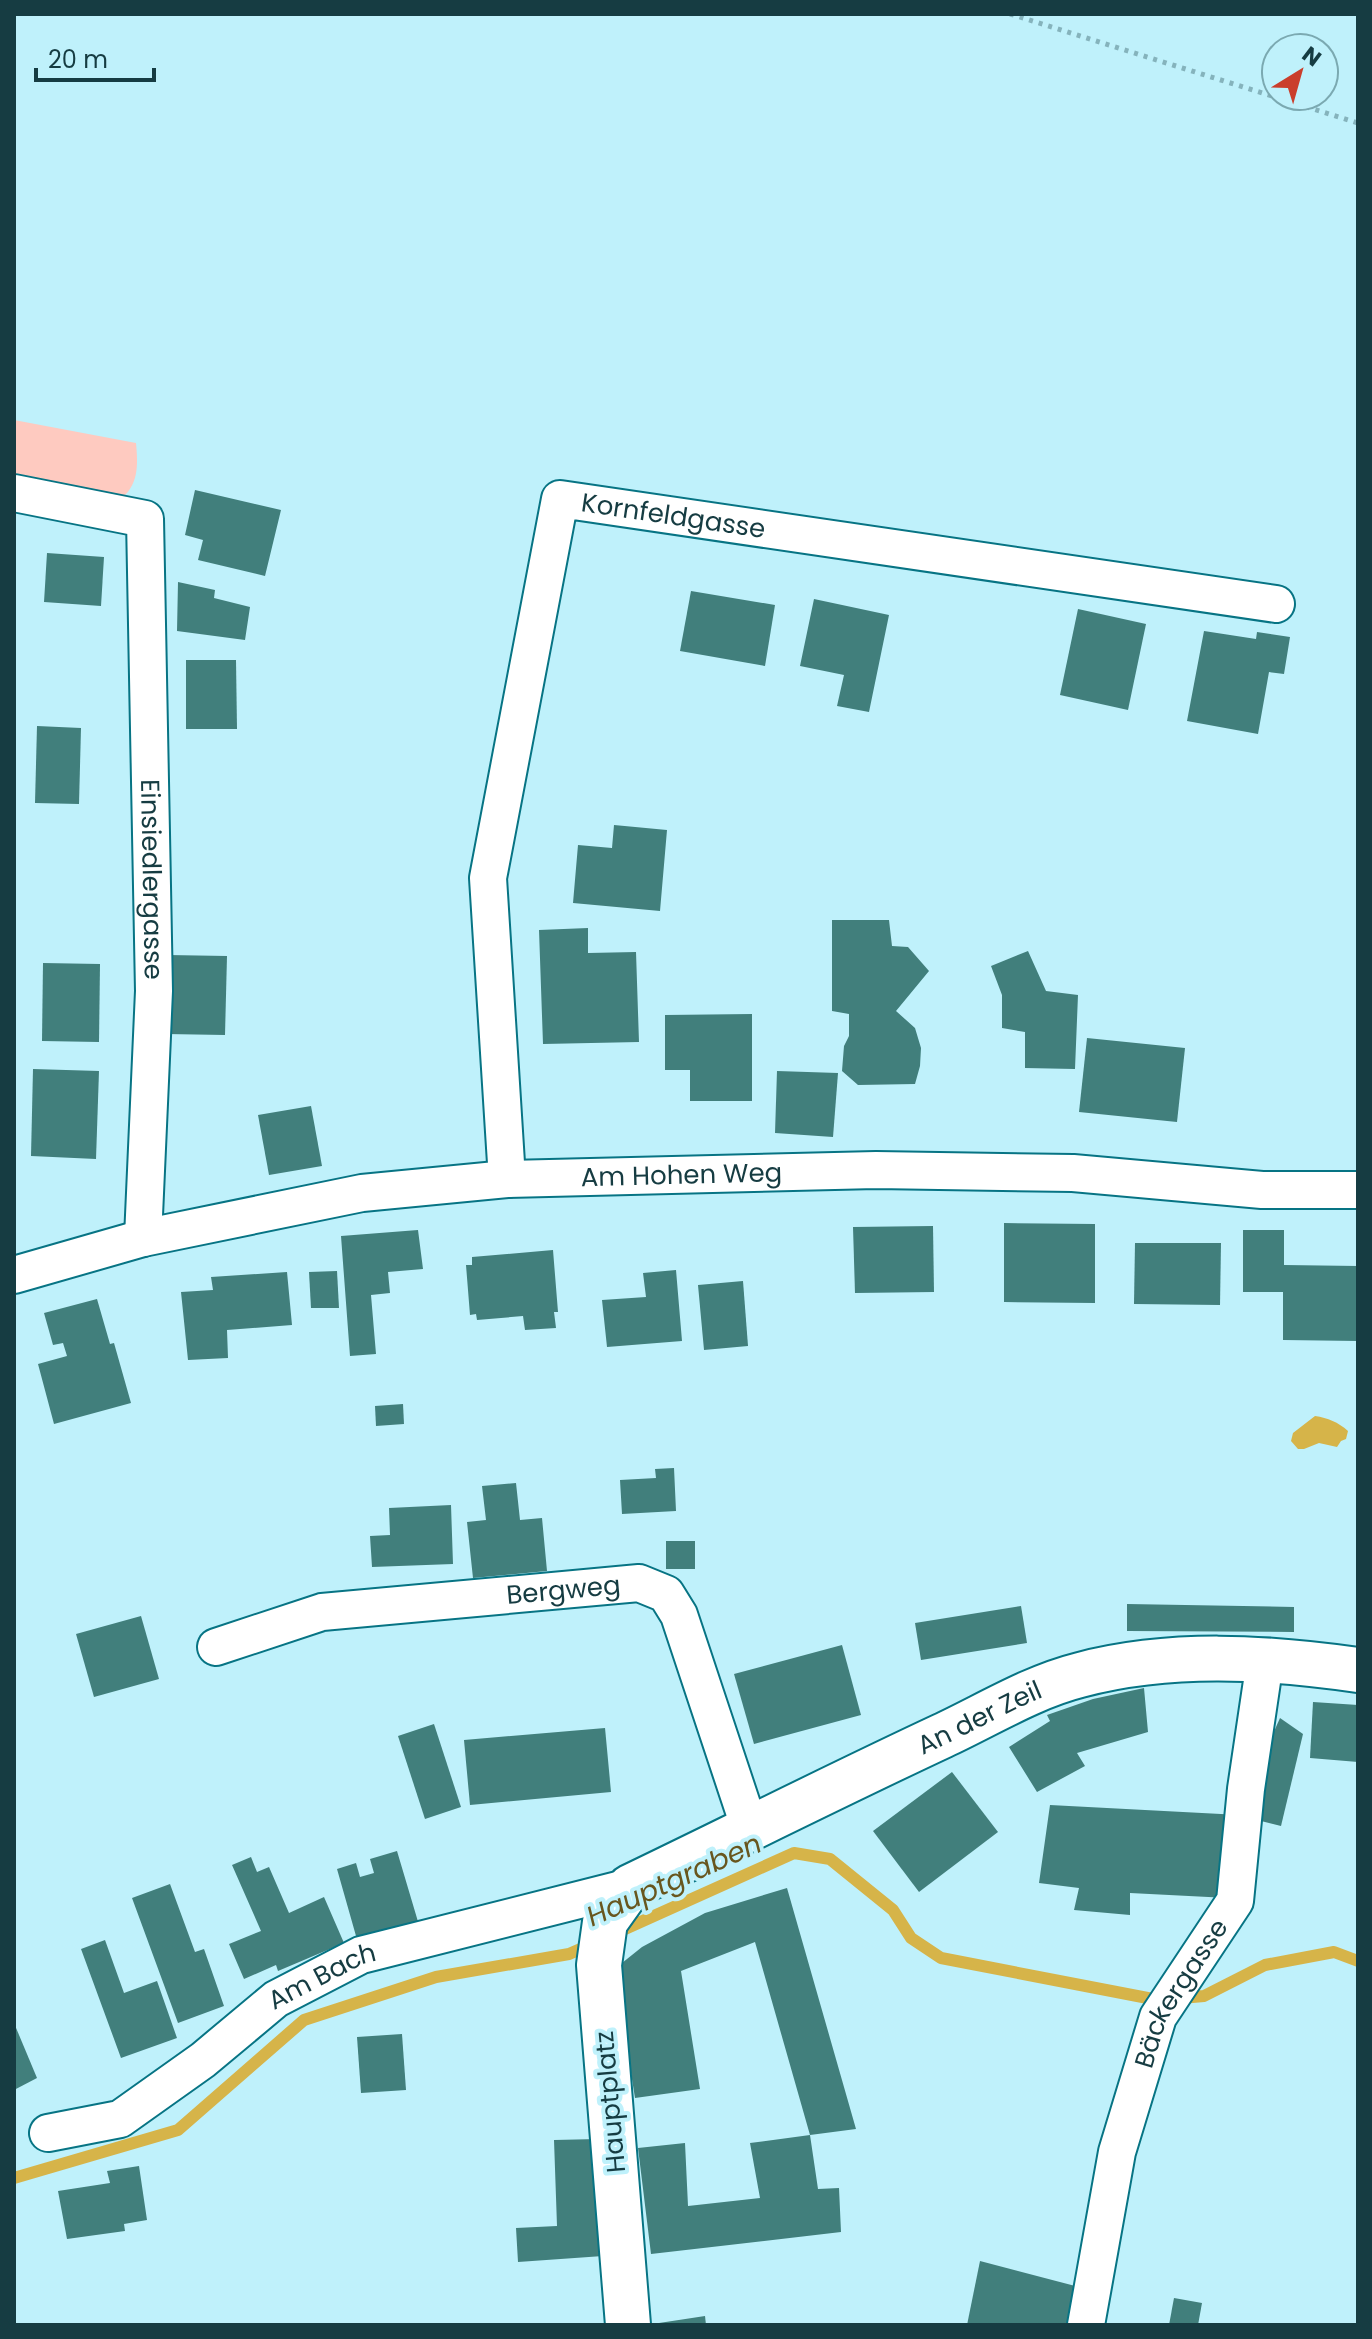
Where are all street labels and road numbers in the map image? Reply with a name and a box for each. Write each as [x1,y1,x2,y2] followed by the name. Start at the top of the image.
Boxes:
[579,484,768,547] street label: Kornfeldgasse
[132,779,172,980] street label: Einsiedlergasse
[580,1154,783,1195] street label: Am Hohen Weg
[505,1567,622,1613] street label: Bergweg
[911,1672,1047,1763] street label: An der Zeil
[1126,1912,1236,2072] street label: Bäckergasse
[262,1934,380,2018] street label: Am Bach
[586,2030,634,2174] street label: Hauptplatz

